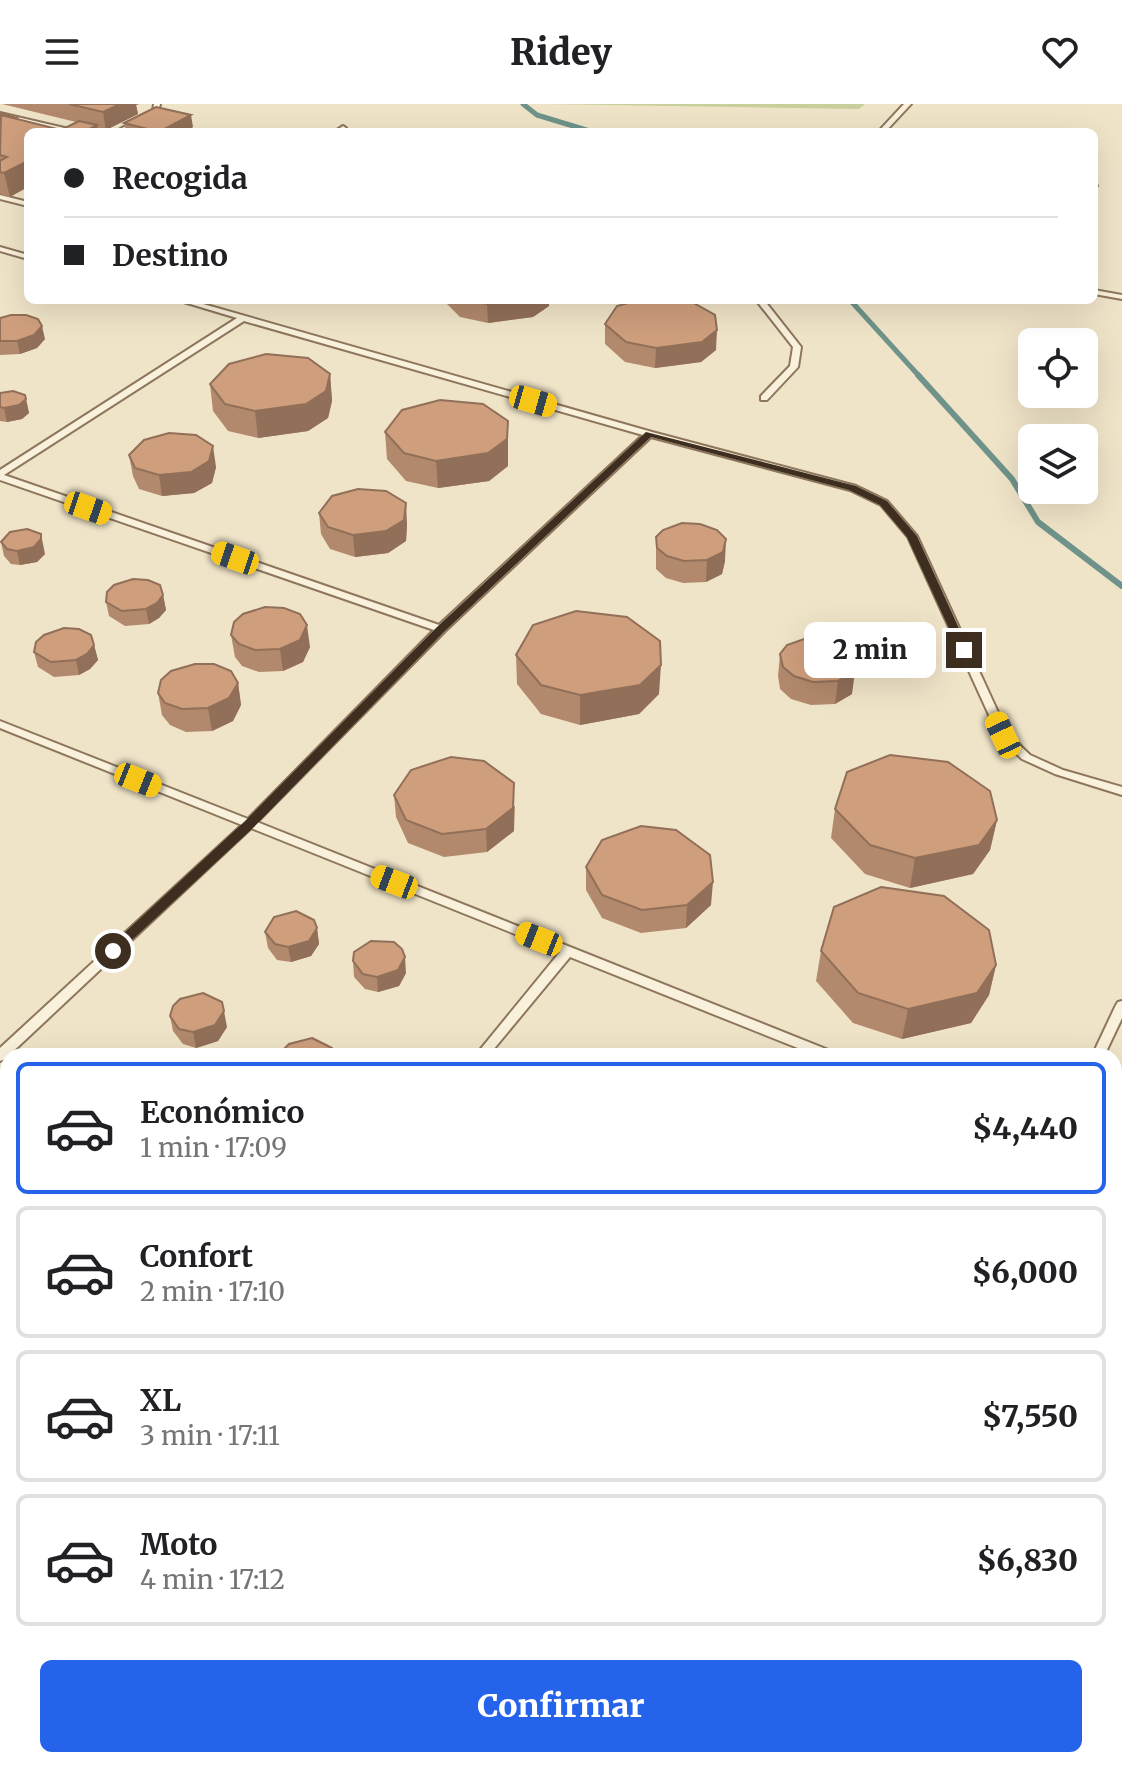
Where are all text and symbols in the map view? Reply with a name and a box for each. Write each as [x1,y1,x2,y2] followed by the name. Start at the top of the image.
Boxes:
[40,30,84,74] icon: menu
[510,30,612,75] text: Ridey
[1038,30,1082,74] icon: heart
[112,159,248,197] text: Recogida
[112,236,228,274] text: Destino
[1018,328,1098,504] map controls
[1018,328,1098,408] button: locate
[507,383,559,419] car
[1018,424,1098,504] button: layers
[61,489,115,527] car
[208,539,262,577] car
[804,622,936,678] callout: 2 min
[946,632,982,668] route end
[833,633,907,666] text: 2 min
[982,708,1024,762] car
[111,760,165,800] car
[367,862,421,902] car
[512,919,566,959] car
[95,933,131,969] route start
[44,1092,116,1164] icon: car
[140,1093,304,1131] text: Económico
[972,1109,1078,1147] text: $4,440
[140,1131,287,1164] text: 1 min · 17:09
[44,1236,116,1308] icon: car
[140,1237,253,1275] text: Confort
[972,1253,1078,1291] text: $6,000
[140,1275,285,1308] text: 2 min · 17:10
[44,1380,116,1452] icon: car
[140,1381,181,1419] text: XL
[982,1397,1078,1435] text: $7,550
[140,1419,280,1452] text: 3 min · 17:11
[44,1524,116,1596] icon: car
[140,1525,218,1563] text: Moto
[977,1541,1078,1579] text: $6,830
[140,1563,285,1596] text: 4 min · 17:12
[40,1660,1082,1752] button: Confirmar

